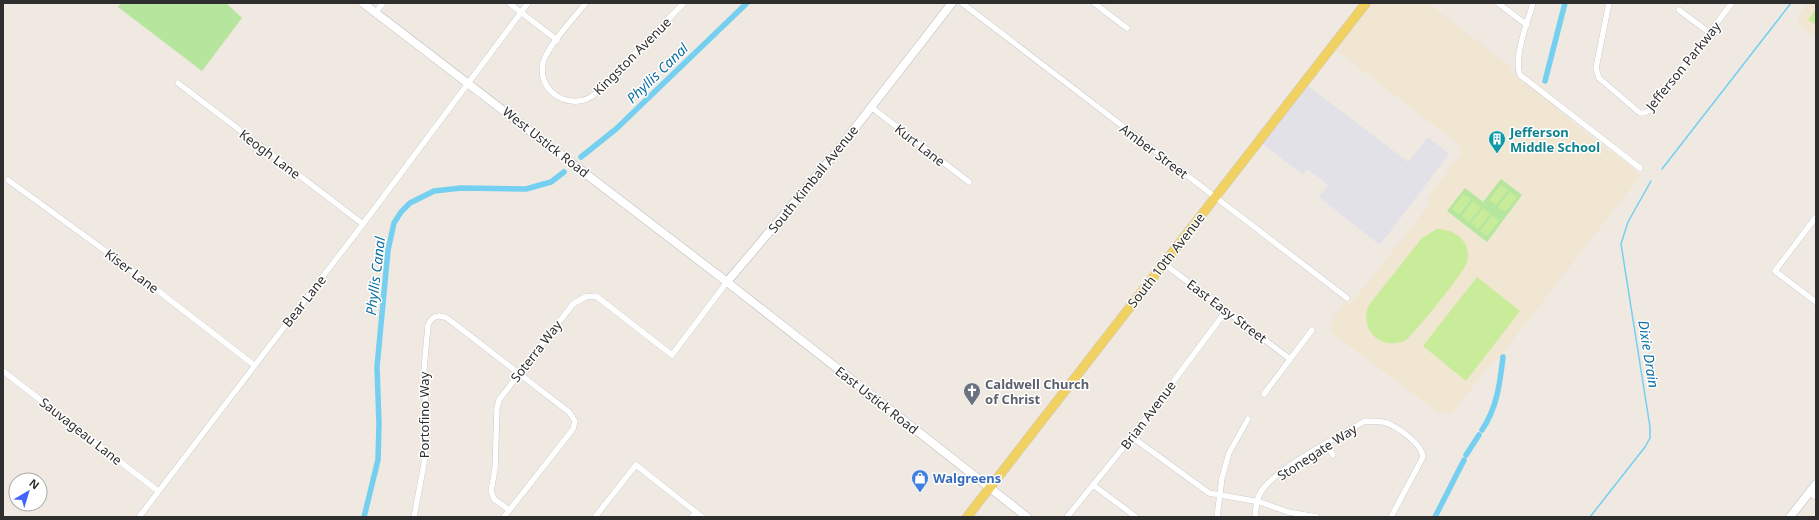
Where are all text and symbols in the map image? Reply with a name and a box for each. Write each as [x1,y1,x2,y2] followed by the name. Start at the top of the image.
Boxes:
[589,13,675,99] street label: Kingston Avenue
[1640,17,1725,116] street label: Jefferson Parkway
[622,38,692,107] water label: Phyllis Canal
[499,103,593,181] street label: West Ustick Road
[1116,119,1192,183] street label: Amber Street
[891,120,949,170] street label: Kurt Lane
[764,121,862,237] street label: South Kimball Avenue
[1509,123,1600,156] place label: Jefferson Middle School
[236,125,304,183] street label: Keogh Lane
[1487,129,1507,154] building icon: Jefferson Middle School
[1123,209,1209,311] street label: South 10th Avenue
[361,235,389,316] water label: Phyllis Canal
[101,245,163,297] street label: Kiser Lane
[278,271,330,331] street label: Bear Lane
[1183,275,1271,347] street label: East Easy Street
[506,316,566,386] street label: Soterra Way
[1634,319,1664,389] water label: Dixie Drain
[832,362,922,438] street label: East Ustick Road
[415,371,433,458] street label: Portofino Way
[985,375,1089,408] place label: Caldwell Church of Christ
[1116,377,1180,453] street label: Brian Avenue
[962,381,982,406] church icon: Caldwell Church of Christ
[36,393,126,469] street label: Sauvageau Lane
[1274,419,1361,484] street label: Stonegate Way
[910,468,930,493] shop icon: Walgreens
[933,469,1001,487] place label: Walgreens
[8,472,48,512] north arrow
[26,475,43,492] text: N

